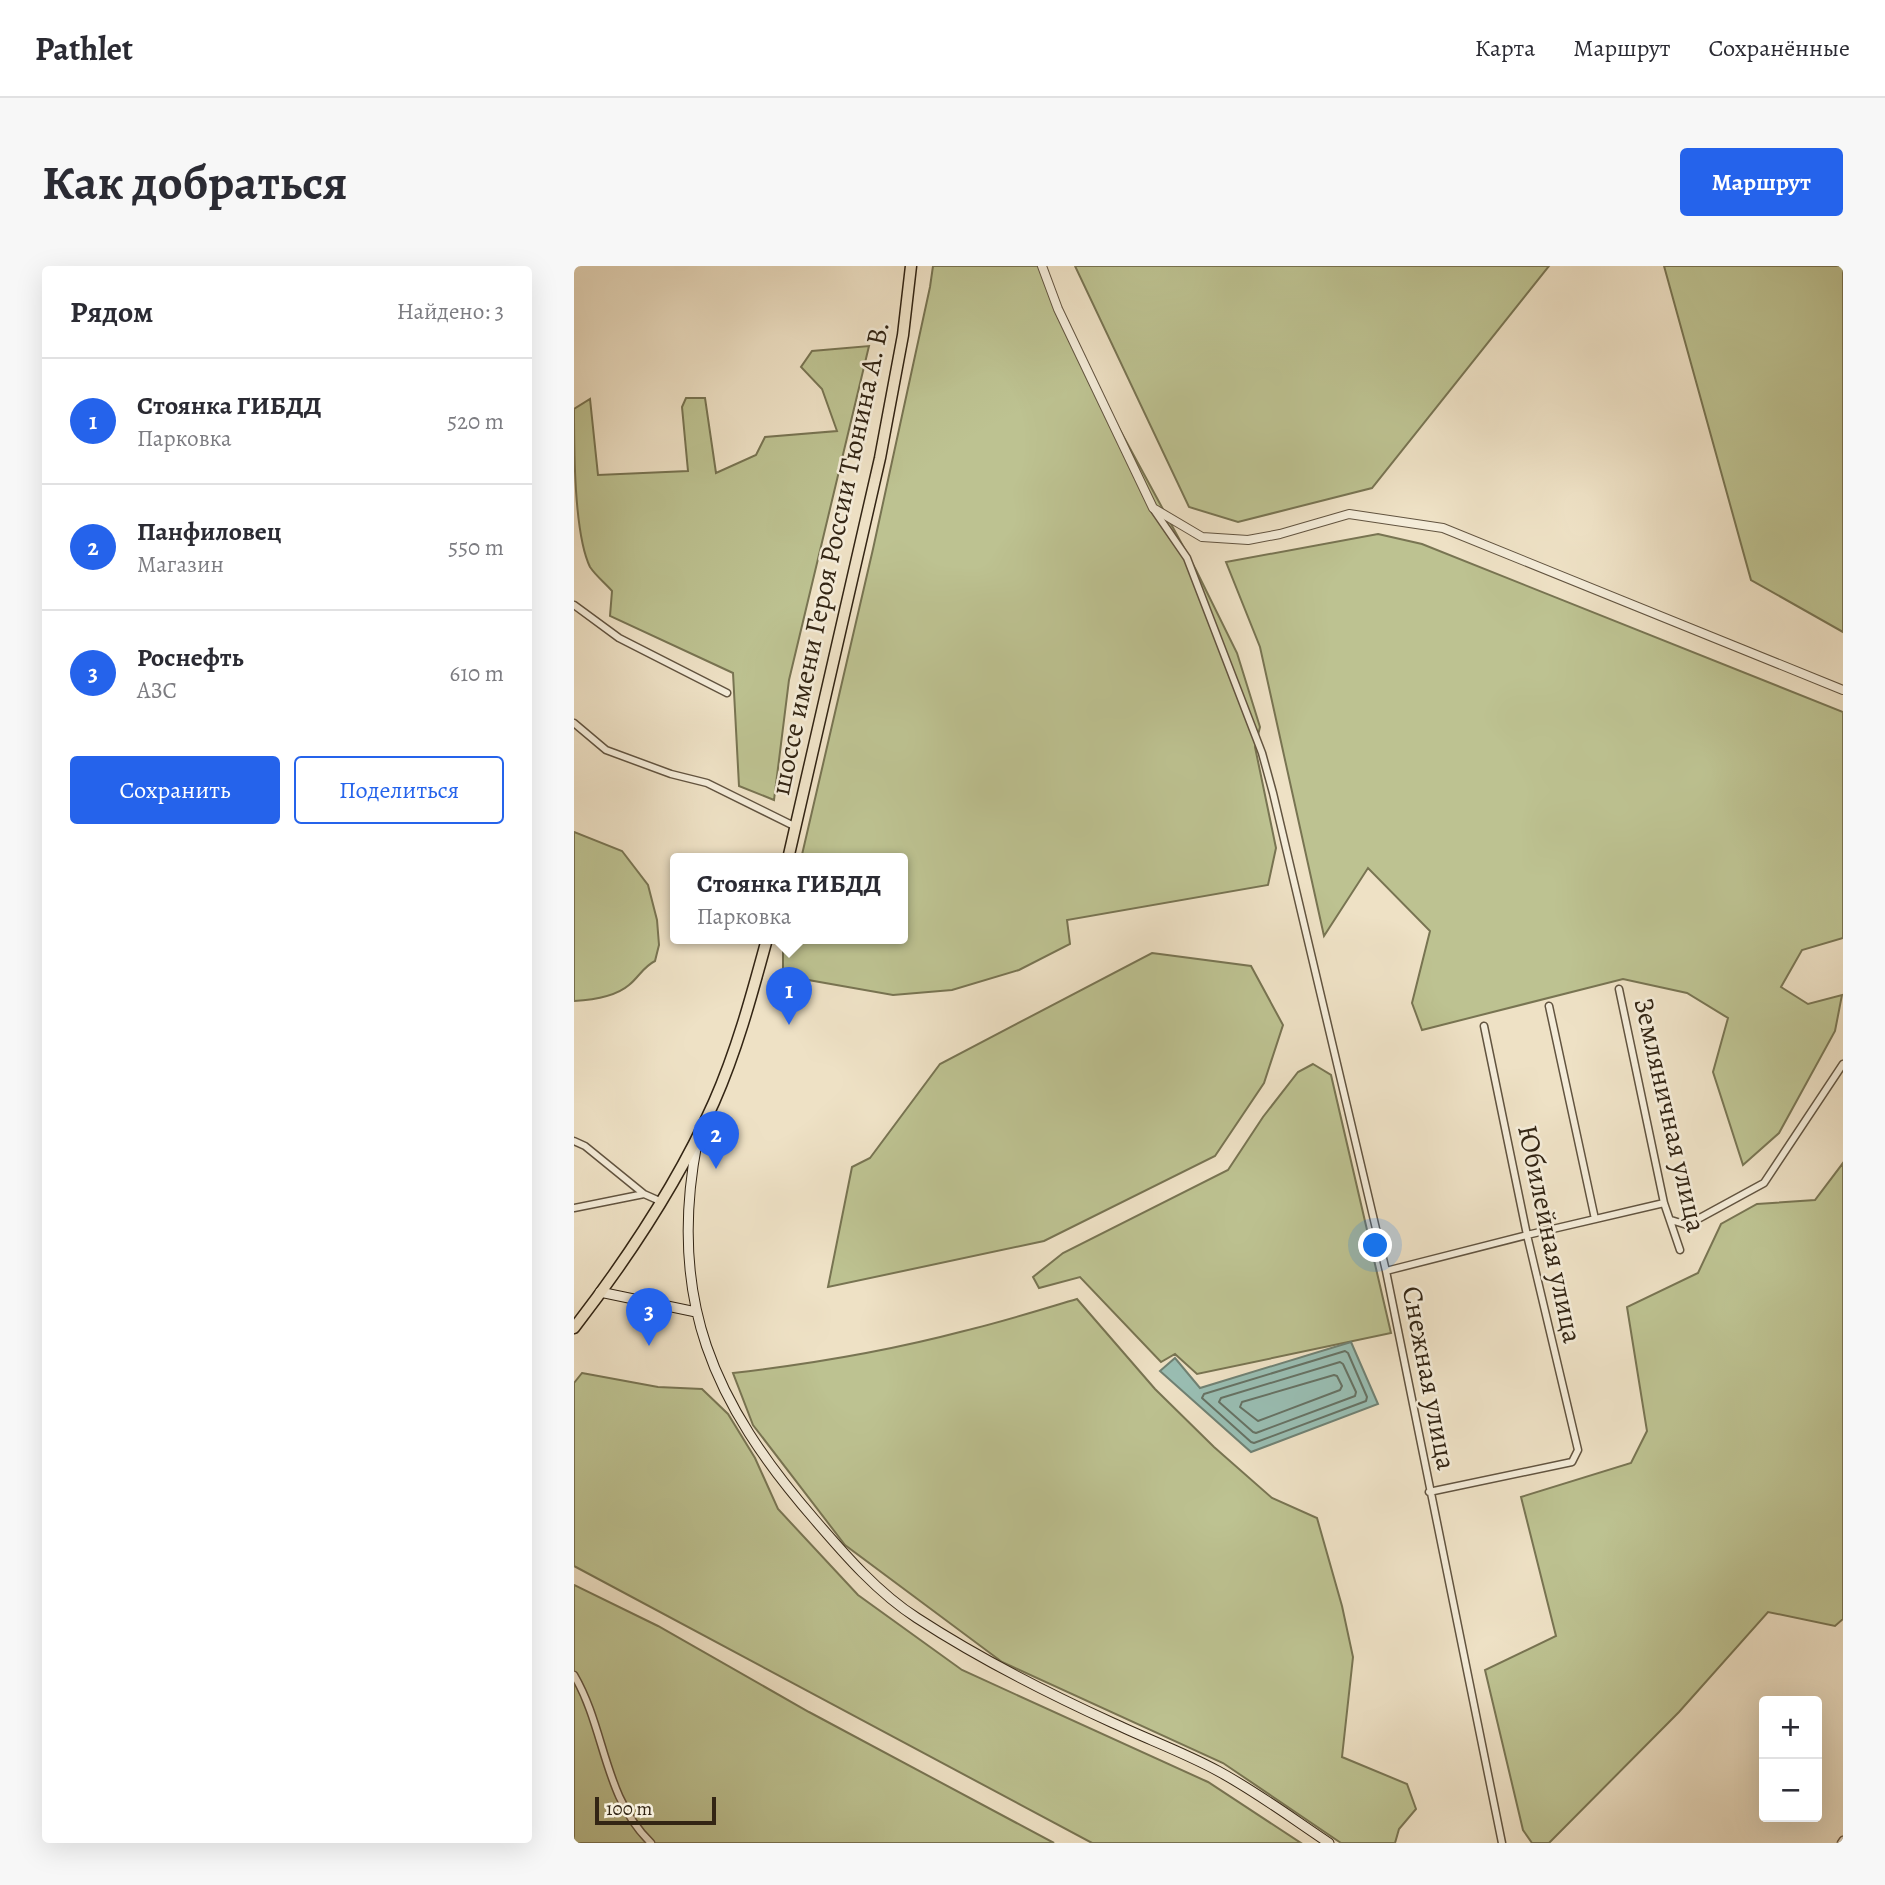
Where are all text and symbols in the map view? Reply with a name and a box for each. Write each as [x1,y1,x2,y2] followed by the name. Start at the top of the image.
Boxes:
[35,26,133,71] text: Pathlet
[1475,32,1535,64] text: Карта
[1573,32,1671,64] text: Маршрут
[1709,32,1850,64] text: Сохранённые
[1680,148,1843,216] button: Маршрут
[42,149,348,216] text: Как добраться
[70,292,153,332] text: Рядом
[397,296,504,327] text: Найдено: 3
[761,317,899,799] street label: шоссе имени Героя России Тюнина А. В.
[137,388,322,423] text: Стоянка ГИБДД
[89,406,97,437] text: 1
[447,406,504,437] text: 520 m
[137,423,232,454] text: Парковка
[137,514,282,549] text: Панфиловец
[87,532,99,563] text: 2
[448,532,504,563] text: 550 m
[137,549,224,580] text: Магазин
[137,640,244,675] text: Роснефть
[88,658,98,689] text: 3
[450,658,504,689] text: 610 m
[137,675,177,706] text: АЗС
[70,756,280,824] button: Сохранить
[294,756,504,824] button: Поделиться
[670,853,908,944] popup
[697,866,881,901] text: Стоянка ГИБДД
[697,901,791,932] text: Парковка
[766,967,812,1025] pin: 1
[1625,994,1715,1236] street label: Земляничная улица
[693,1111,739,1169] pin: 2
[1508,1121,1592,1347] street label: Юбилейная улица
[1358,1228,1392,1262] your location
[1393,1283,1465,1473] street label: Снежная улица
[626,1288,672,1346] pin: 3
[1759,1696,1822,1822] map controls
[1759,1696,1822,1759] button: +
[1759,1759,1822,1822] button: −
[595,1794,716,1826] scale bar
[606,1796,652,1822] text: 100 m

